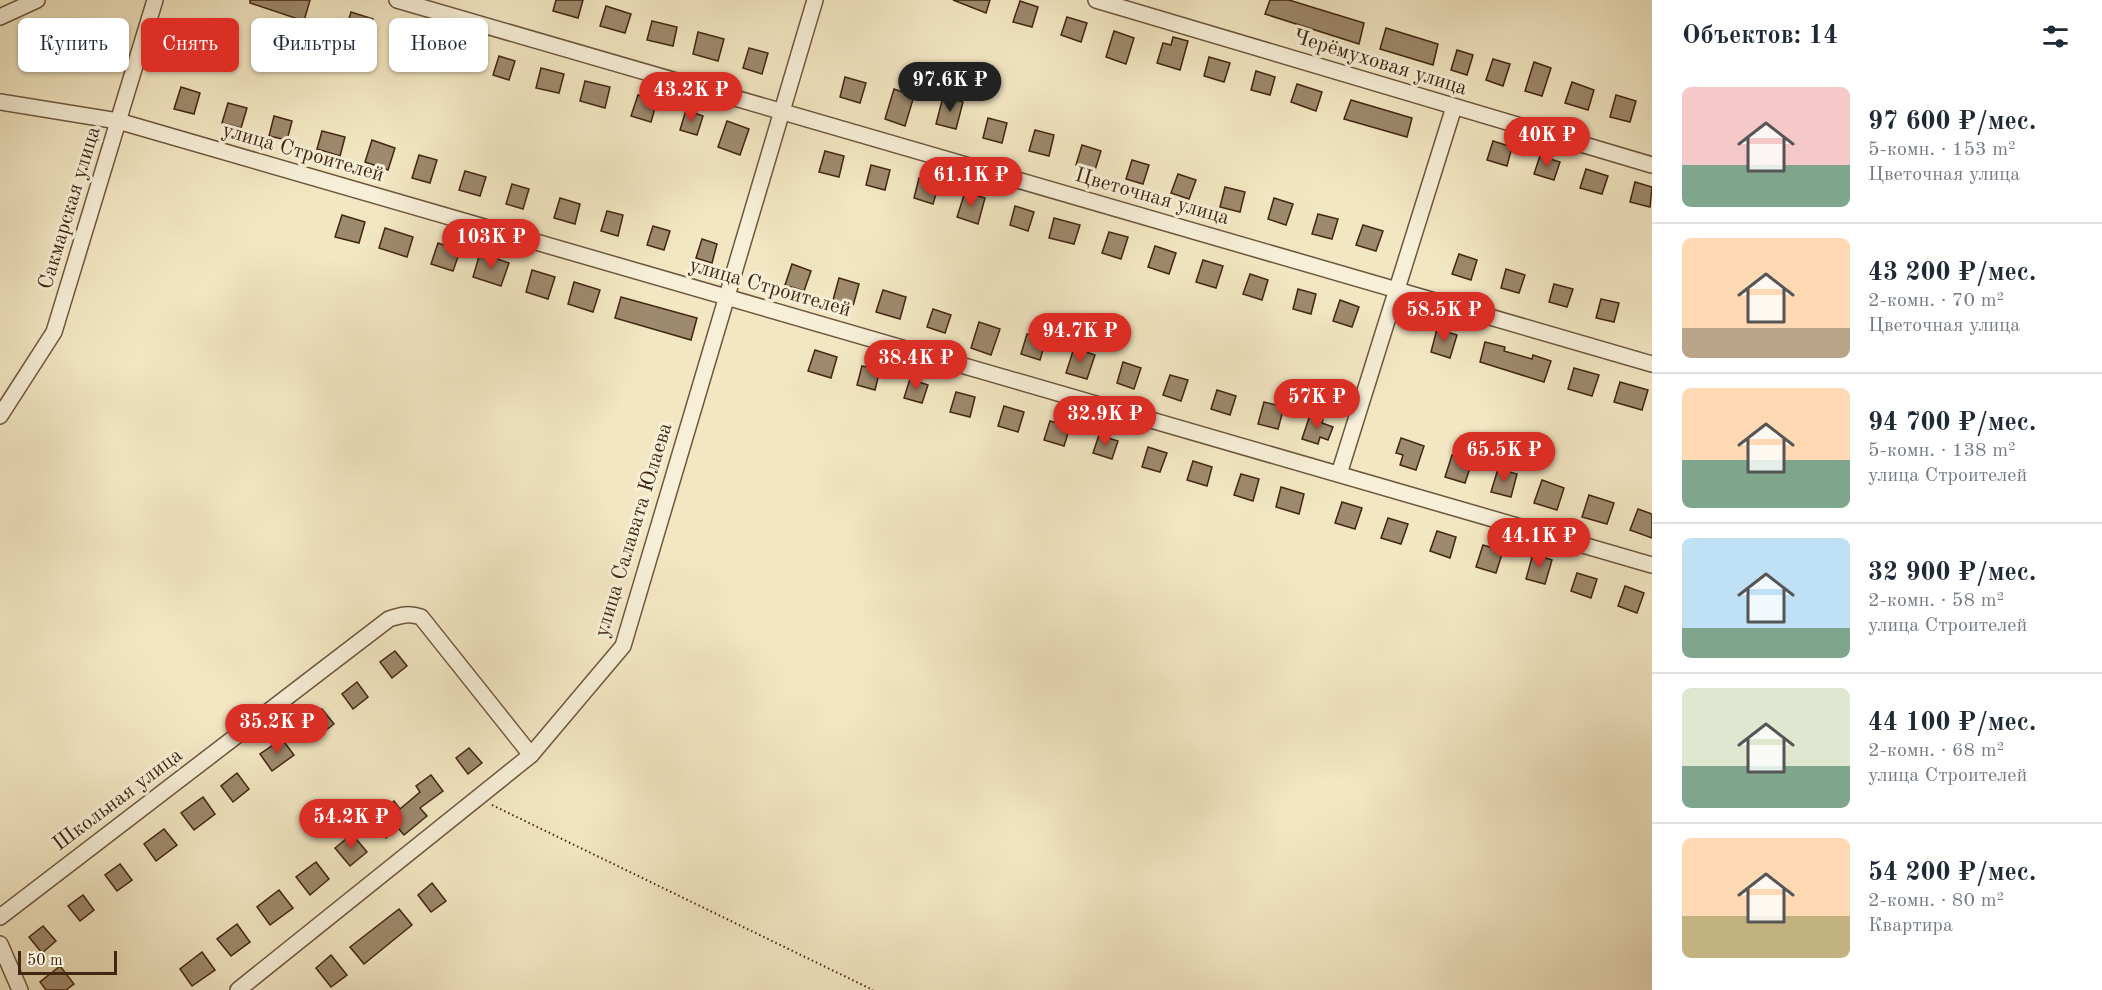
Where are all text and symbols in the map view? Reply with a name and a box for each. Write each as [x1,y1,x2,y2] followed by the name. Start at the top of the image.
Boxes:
[18,18,129,72] chip: Купить
[141,18,239,72] chip: Снять
[251,18,377,72] chip: Фильтры
[389,18,488,72] chip: Новое
[2039,20,2072,53] icon: filters
[1682,23,1838,49] text: Объектов: 14
[1291,27,1469,99] street label: Черёмуховая улица
[895,62,1005,113] pin: 97.6K ₽
[912,71,988,91] text: 97.6K ₽
[636,72,746,123] pin: 43.2K ₽
[653,81,729,101] text: 43.2K ₽
[1868,109,2036,135] text: 97 600 ₽/мес.
[1730,111,1802,183] icon: home
[1505,117,1589,168] pin: 40K ₽
[220,120,386,186] street label: улица Строителей
[35,124,105,292] street label: Сакмарская улица
[1518,126,1576,146] text: 40K ₽
[1868,140,2016,160] text: 5-комн. · 153 m²
[916,157,1026,208] pin: 61.1K ₽
[1072,165,1232,229] street label: Цветочная улица
[1868,165,2020,185] text: Цветочная улица
[933,166,1009,186] text: 61.1K ₽
[442,219,540,270] pin: 103K ₽
[456,228,526,248] text: 103K ₽
[687,255,853,321] street label: улица Строителей
[1868,260,2036,286] text: 43 200 ₽/мес.
[1730,262,1802,334] icon: home
[1868,291,2004,311] text: 2-комн. · 70 m²
[1389,292,1499,343] pin: 58.5K ₽
[1406,301,1482,321] text: 58.5K ₽
[1025,313,1135,364] pin: 94.7K ₽
[1868,316,2020,336] text: Цветочная улица
[1042,322,1118,342] text: 94.7K ₽
[861,340,971,391] pin: 38.4K ₽
[878,349,954,369] text: 38.4K ₽
[1275,379,1359,430] pin: 57K ₽
[1288,388,1346,408] text: 57K ₽
[1050,396,1160,447] pin: 32.9K ₽
[1067,405,1143,425] text: 32.9K ₽
[1868,410,2036,436] text: 94 700 ₽/мес.
[1730,412,1802,484] icon: home
[591,420,677,640] street label: улица Салавата Юлаева
[1449,432,1559,483] pin: 65.5K ₽
[1466,441,1542,461] text: 65.5K ₽
[1868,441,2016,461] text: 5-комн. · 138 m²
[1868,466,2027,486] text: улица Строителей
[1484,518,1594,569] pin: 44.1K ₽
[1501,527,1577,547] text: 44.1K ₽
[1868,560,2036,586] text: 32 900 ₽/мес.
[1730,562,1802,634] icon: home
[1868,591,2004,611] text: 2-комн. · 58 m²
[1868,616,2027,636] text: улица Строителей
[222,704,332,755] pin: 35.2K ₽
[1868,710,2036,736] text: 44 100 ₽/мес.
[1730,712,1802,784] icon: home
[239,713,315,733] text: 35.2K ₽
[1868,741,2004,761] text: 2-комн. · 68 m²
[49,745,187,855] street label: Школьная улица
[1868,766,2027,786] text: улица Строителей
[296,799,406,850] pin: 54.2K ₽
[313,808,389,828] text: 54.2K ₽
[1868,860,2036,886] text: 54 200 ₽/мес.
[1730,862,1802,934] icon: home
[1868,891,2004,911] text: 2-комн. · 80 m²
[1868,916,1953,936] text: Квартира
[18,948,117,976] scale bar
[27,953,63,969] text: 50 m

